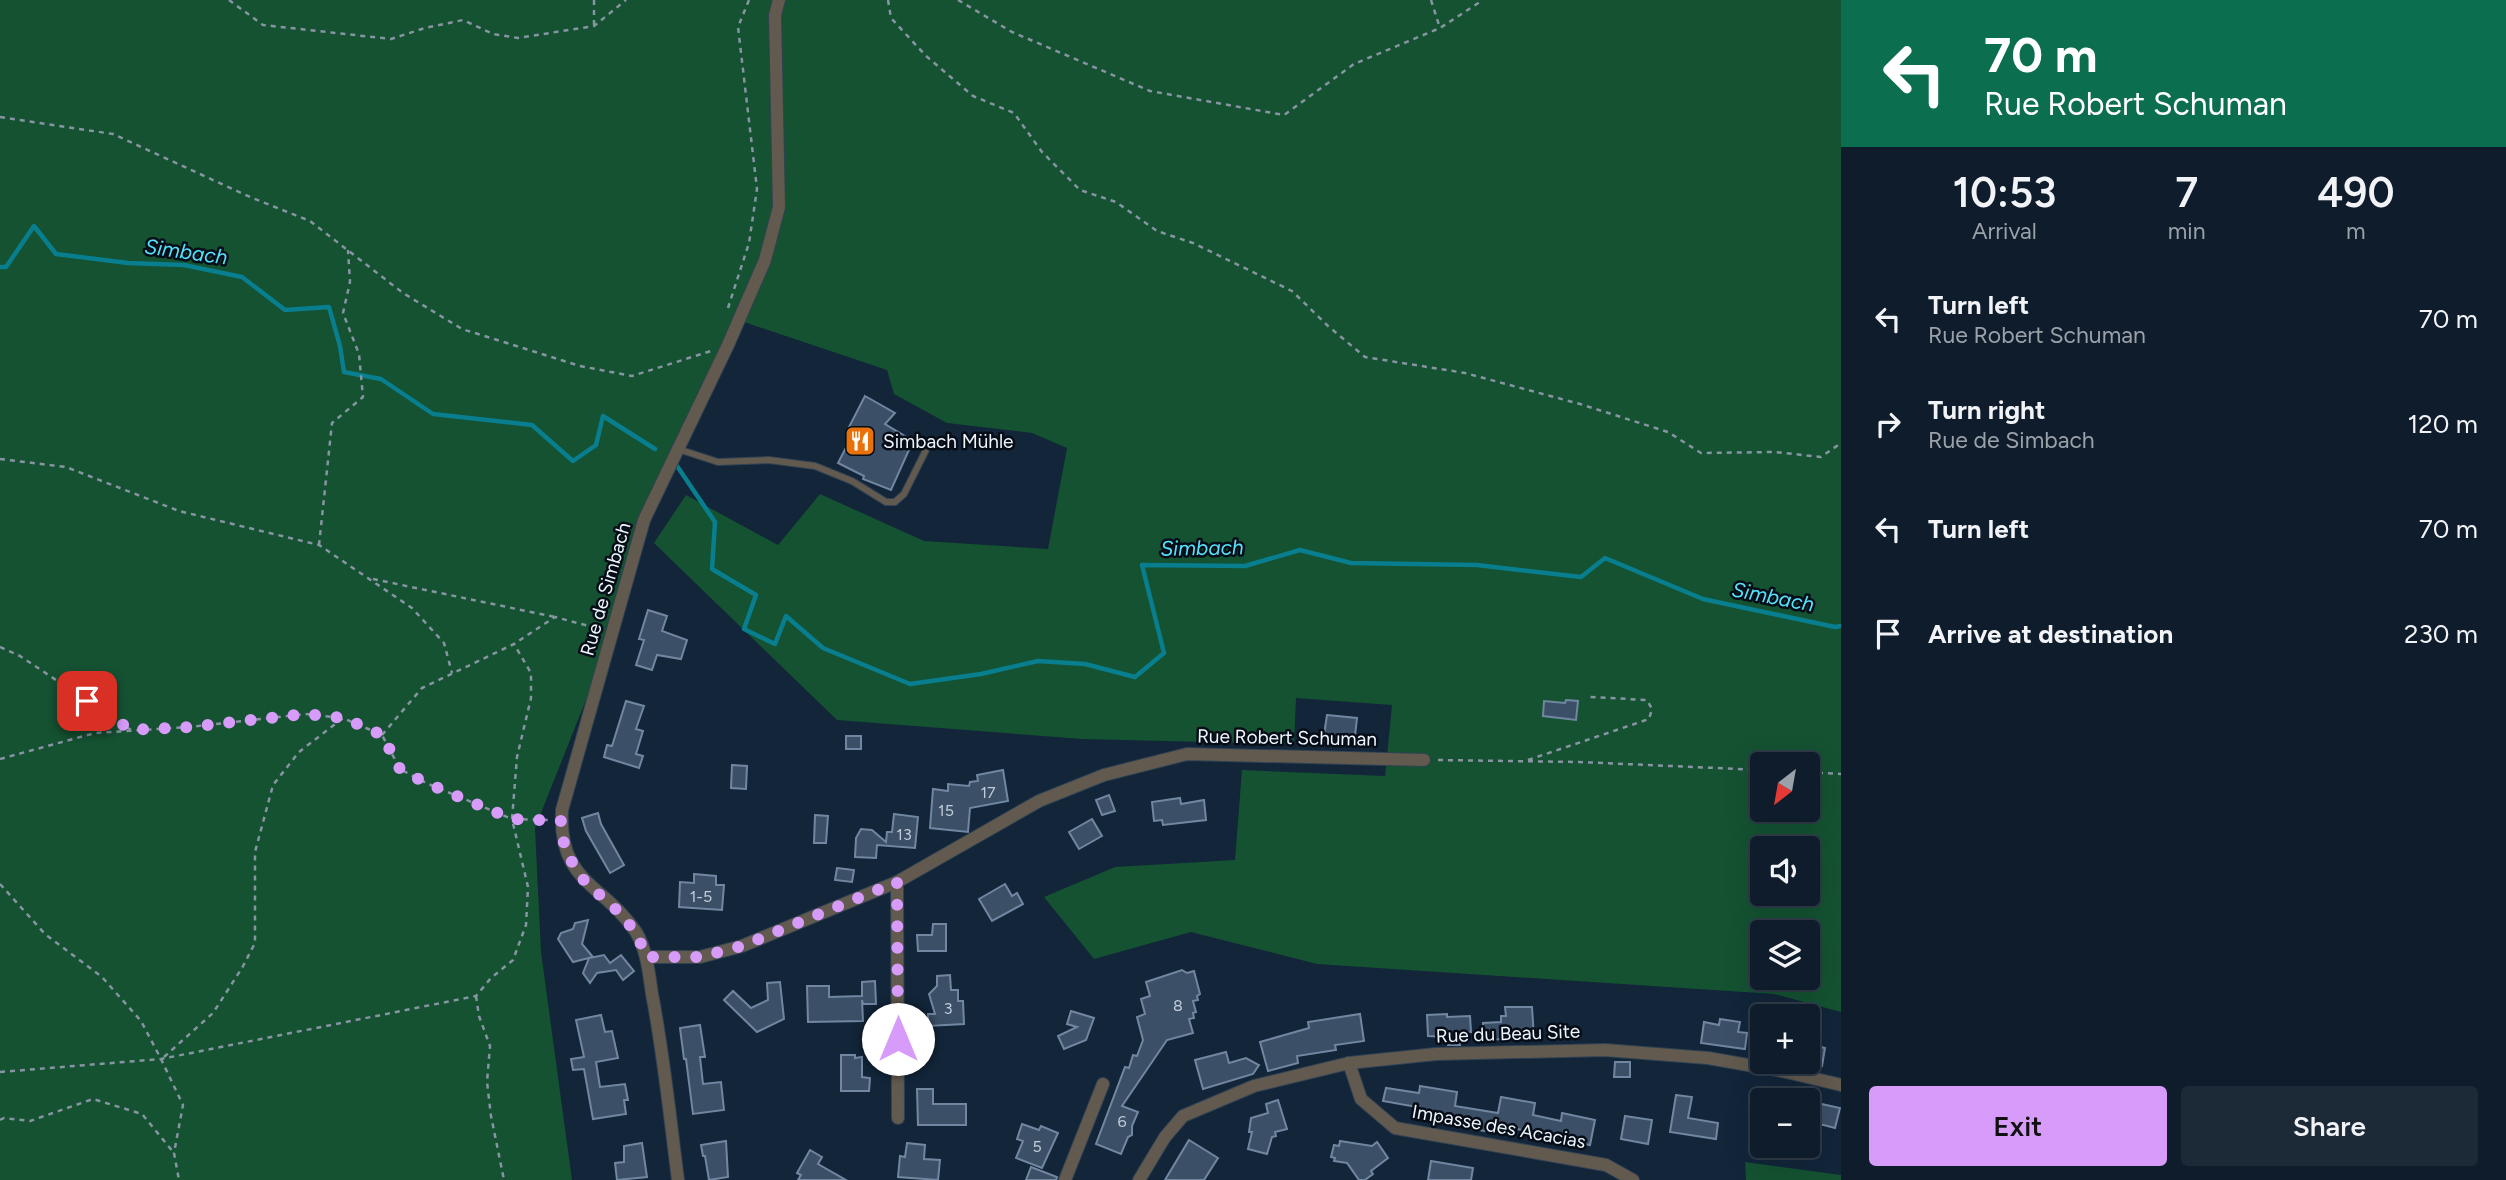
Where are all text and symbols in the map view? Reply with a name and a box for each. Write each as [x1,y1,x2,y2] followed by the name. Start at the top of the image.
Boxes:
[1984,25,2097,84] text: 70 m
[1869,28,1960,119] icon: left
[1984,85,2287,123] text: Rue Robert Schuman
[1952,167,2056,218] text: 10:53
[2175,167,2198,218] text: 7
[2317,167,2395,218] text: 490
[1972,217,2037,245] text: Arrival
[2168,217,2206,245] text: min
[2346,217,2366,245] text: m
[143,233,229,270] water label: Simbach
[1928,289,2029,321] text: Turn left
[1869,300,1907,338] icon: left
[2419,303,2478,335] text: 70 m
[1928,321,2146,349] text: Rue Robert Schuman
[1928,394,2045,426] text: Turn right
[1869,405,1907,443] icon: right
[2408,408,2478,440] text: 120 m
[843,424,877,458] restaurant icon: Simbach Mühle
[1928,426,2095,454] text: Rue de Simbach
[883,430,1013,453] place label: Simbach Mühle
[1869,510,1907,548] icon: left
[1928,513,2029,545] text: Turn left
[2419,513,2478,545] text: 70 m
[575,520,636,658] street label: Rue de Simbach
[1160,534,1244,561] water label: Simbach
[1730,576,1817,617] water label: Simbach
[1869,615,1907,653] icon: arrive
[1928,618,2173,650] text: Arrive at destination
[2404,618,2478,650] text: 230 m
[57,671,117,731] pin
[68,682,106,720] icon: arrive
[1197,724,1377,751] street label: Rue Robert Schuman
[1750,752,1820,822] north arrow
[1750,752,1820,1158] map controls
[980,783,996,802] house number: 17
[938,801,954,820] house number: 15
[896,825,912,844] house number: 13
[1750,836,1820,906] button: sound
[690,887,712,906] house number: 1-5
[1750,920,1820,990] button: layers
[1173,996,1183,1015] house number: 8
[944,999,952,1018] house number: 3
[861,1002,935,1076] position arrow
[1750,1004,1820,1074] button: +
[1435,1019,1581,1048] street label: Rue du Beau Site
[1869,1086,2167,1166] button: Exit
[2181,1086,2478,1166] button: Share
[1750,1088,1820,1158] button: −
[1410,1100,1588,1153] street label: Impasse des Acacias
[1117,1112,1127,1131] house number: 6
[1032,1137,1042,1156] house number: 5

